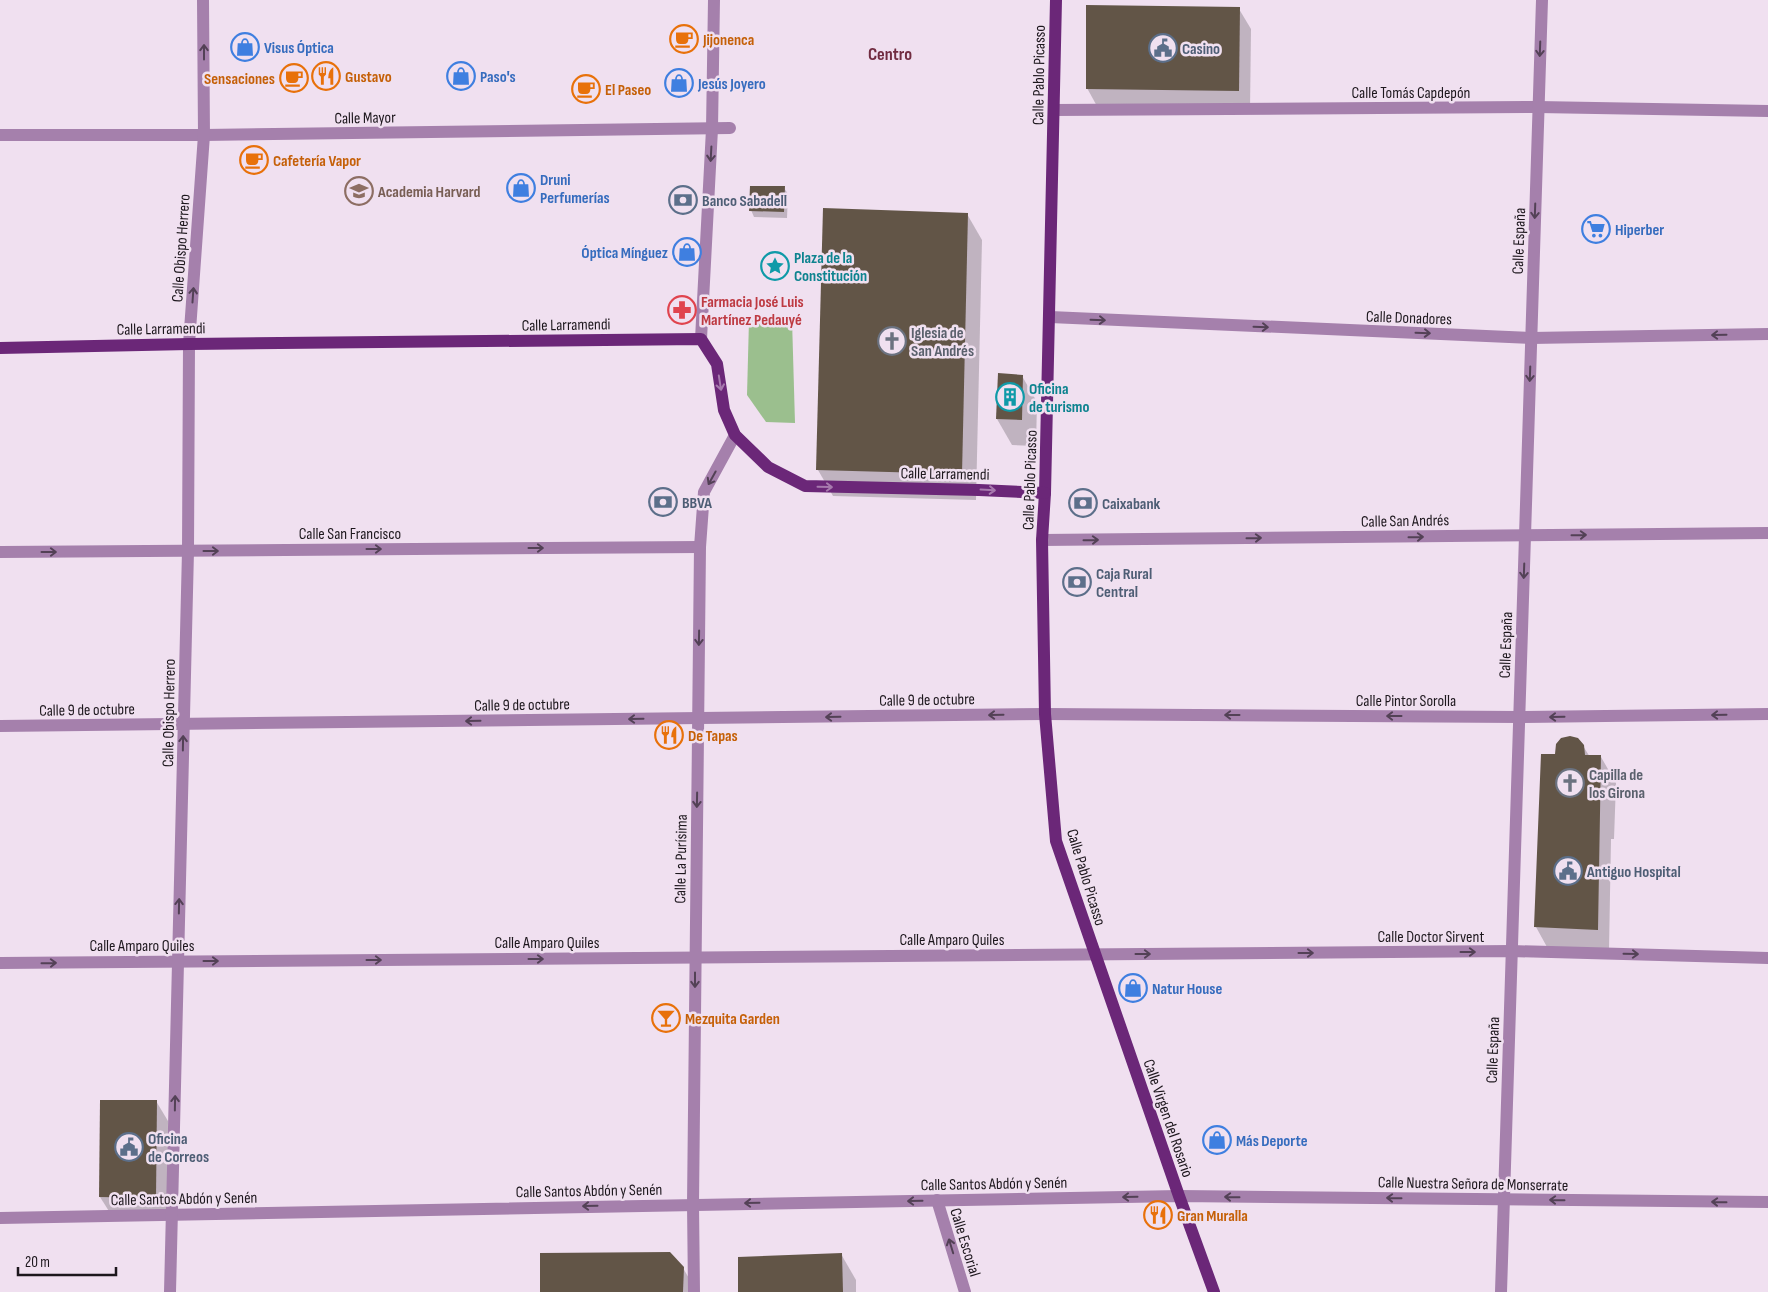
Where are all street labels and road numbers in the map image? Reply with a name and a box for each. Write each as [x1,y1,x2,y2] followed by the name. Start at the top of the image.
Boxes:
[1029,25,1050,125] street label: Calle Pablo Picasso
[1352,84,1470,103] street label: Calle Tomás Capdepón
[334,108,396,129] street label: Calle Mayor
[168,193,195,303] street label: Calle Obispo Herrero
[1509,207,1530,275] street label: Calle España
[1366,308,1452,330] street label: Calle Donadores
[521,315,611,336] street label: Calle Larramendi
[116,319,206,340] street label: Calle Larramendi
[1019,430,1042,530] street label: Calle Pablo Picasso
[900,464,990,485] street label: Calle Larramendi
[1361,511,1450,532] street label: Calle San Andrés
[299,525,401,544] street label: Calle San Francisco
[1496,611,1517,679] street label: Calle España
[159,659,180,767] street label: Calle Obispo Herrero
[879,690,975,711] street label: Calle 9 de octubre
[1356,692,1456,711] street label: Calle Pintor Sorolla
[474,695,570,716] street label: Calle 9 de octubre
[39,700,135,721] street label: Calle 9 de octubre
[671,814,692,904] street label: Calle La Purísima
[1062,827,1109,928] street label: Calle Pablo Picasso
[1378,928,1485,947] street label: Calle Doctor Sirvent
[900,931,1005,950] street label: Calle Amparo Quiles
[495,934,600,953] street label: Calle Amparo Quiles
[90,937,195,956] street label: Calle Amparo Quiles
[1483,1016,1504,1084] street label: Calle España
[1138,1057,1197,1180] street label: Calle Virgen del Rosario
[1378,1173,1568,1196] street label: Calle Nuestra Señora de Monserrate
[920,1174,1068,1195] street label: Calle Santos Abdón y Senén
[515,1181,663,1202] street label: Calle Santos Abdón y Senén
[110,1189,258,1210] street label: Calle Santos Abdón y Senén
[945,1206,984,1279] street label: Calle Escorial

